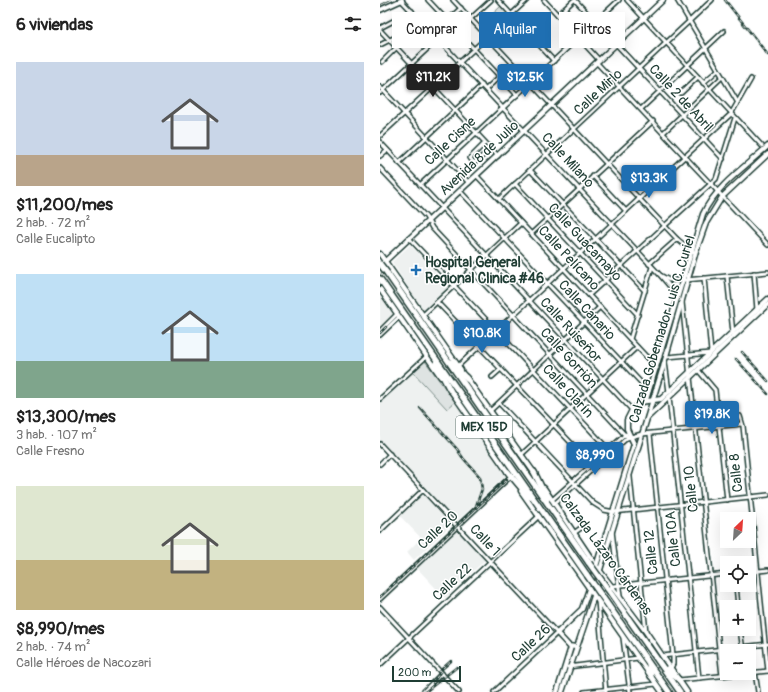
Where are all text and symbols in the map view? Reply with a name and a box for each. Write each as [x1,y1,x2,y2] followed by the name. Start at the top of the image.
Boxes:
[392,12,471,48] chip: Comprar
[479,12,551,48] chip: Alquilar
[559,12,625,48] chip: Filtros
[342,13,364,35] icon: filters
[16,14,93,35] text: 6 viviendas
[645,61,717,135] street label: Calle 2 de Abril
[400,64,466,98] pin: $11.2K
[492,64,558,98] pin: $12.5K
[570,65,626,119] street label: Calle Mirlo
[415,69,451,85] text: $11.2K
[506,69,544,85] text: $12.5K
[154,88,226,160] icon: home
[421,113,479,169] street label: Calle Cisne
[436,117,522,199] street label: Avenida 8 de Julio
[538,129,598,192] street label: Calle Milano
[616,165,682,199] pin: $13.3K
[630,170,668,186] text: $13.3K
[16,194,113,215] text: $11,200/mes
[544,199,626,285] street label: Calle Guacamayo
[16,215,90,231] text: 2 hab. · 72 m²
[535,222,604,294] street label: Calle Pelícano
[16,231,95,247] text: Calle Eucalipto
[625,233,699,425] street label: Calzada Gobernador Luis C. Curiel
[425,254,544,287] place label: Hospital General Regional Clinica #46
[410,264,422,276] marker: Hospital General Regional Clinica #46
[555,276,619,344] street label: Calle Canario
[536,294,606,366] street label: Calle Ruiseñor
[154,300,226,372] icon: home
[449,320,515,354] pin: $10.8K
[537,324,601,392] street label: Calle Gorrión
[463,325,501,341] text: $10.8K
[539,361,597,421] street label: Calle Clarín
[679,401,745,435] pin: $19.8K
[16,406,116,427] text: $13,300/mes
[694,406,730,422] text: $19.8K
[456,416,512,438] road number: MEX 15D
[16,427,97,443] text: 3 hab. · 107 m²
[562,442,628,476] pin: $8,990
[16,443,85,459] text: Calle Fresno
[575,447,615,463] text: $8,990
[726,453,746,493] street label: Calle 8
[680,465,702,513] street label: Calle 10
[556,490,656,619] street label: Calzada Lázaro Cárdenas
[414,507,462,553] street label: Calle 20
[662,510,684,568] street label: Calle 10A
[154,512,226,584] icon: home
[720,512,756,548] north arrow
[720,512,756,680] map controls
[466,521,504,559] street label: Calle 1
[640,529,662,575] street label: Calle 12
[720,556,756,592] button: locate
[429,560,475,604] street label: Calle 22
[720,600,756,636] button: +
[16,618,104,639] text: $8,990/mes
[508,621,554,665] street label: Calle 26
[16,639,91,655] text: 2 hab. · 74 m²
[720,644,756,680] button: −
[16,655,151,671] text: Calle Héroes de Nacozari
[392,664,461,683] scale bar
[398,666,431,679] text: 200 m

